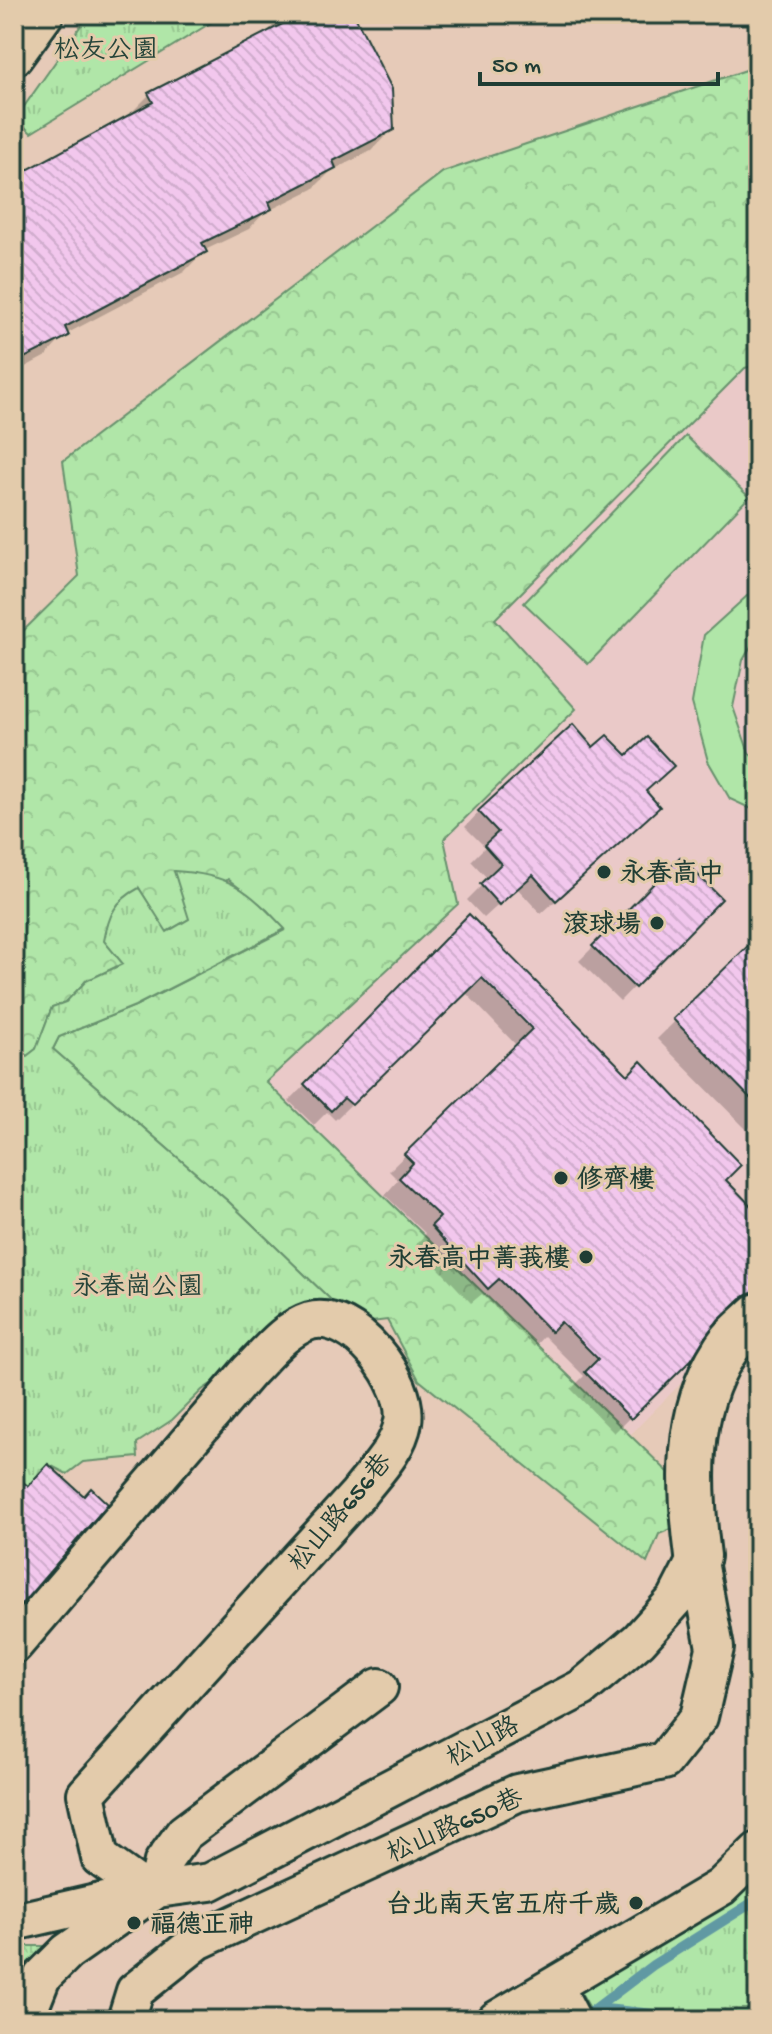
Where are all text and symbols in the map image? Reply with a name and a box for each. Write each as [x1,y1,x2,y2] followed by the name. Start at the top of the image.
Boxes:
[54,35,158,68] park label: 松友公園
[480,36,718,86] scale bar
[492,53,541,82] text: 50 m
[620,859,724,892] place label: 永春高中
[595,863,613,881] marker: 永春高中
[563,909,641,943] place label: 滾球場
[648,914,666,932] marker: 滾球場
[577,1165,655,1198] place label: 修齊樓
[552,1169,570,1187] marker: 修齊樓
[388,1244,570,1277] place label: 永春高中菁莪樓
[577,1248,595,1266] marker: 永春高中菁莪樓
[73,1272,203,1305] park label: 永春崗公園
[283,1447,401,1579] street label: 松山路656巷
[441,1710,526,1776] street label: 松山路
[382,1783,529,1872] street label: 松山路650巷
[386,1890,620,1923] place label: 台北南天宮五府千歲
[627,1894,645,1912] marker: 台北南天宮五府千歲
[150,1910,254,1943] place label: 福德正神
[125,1914,143,1932] marker: 福德正神

